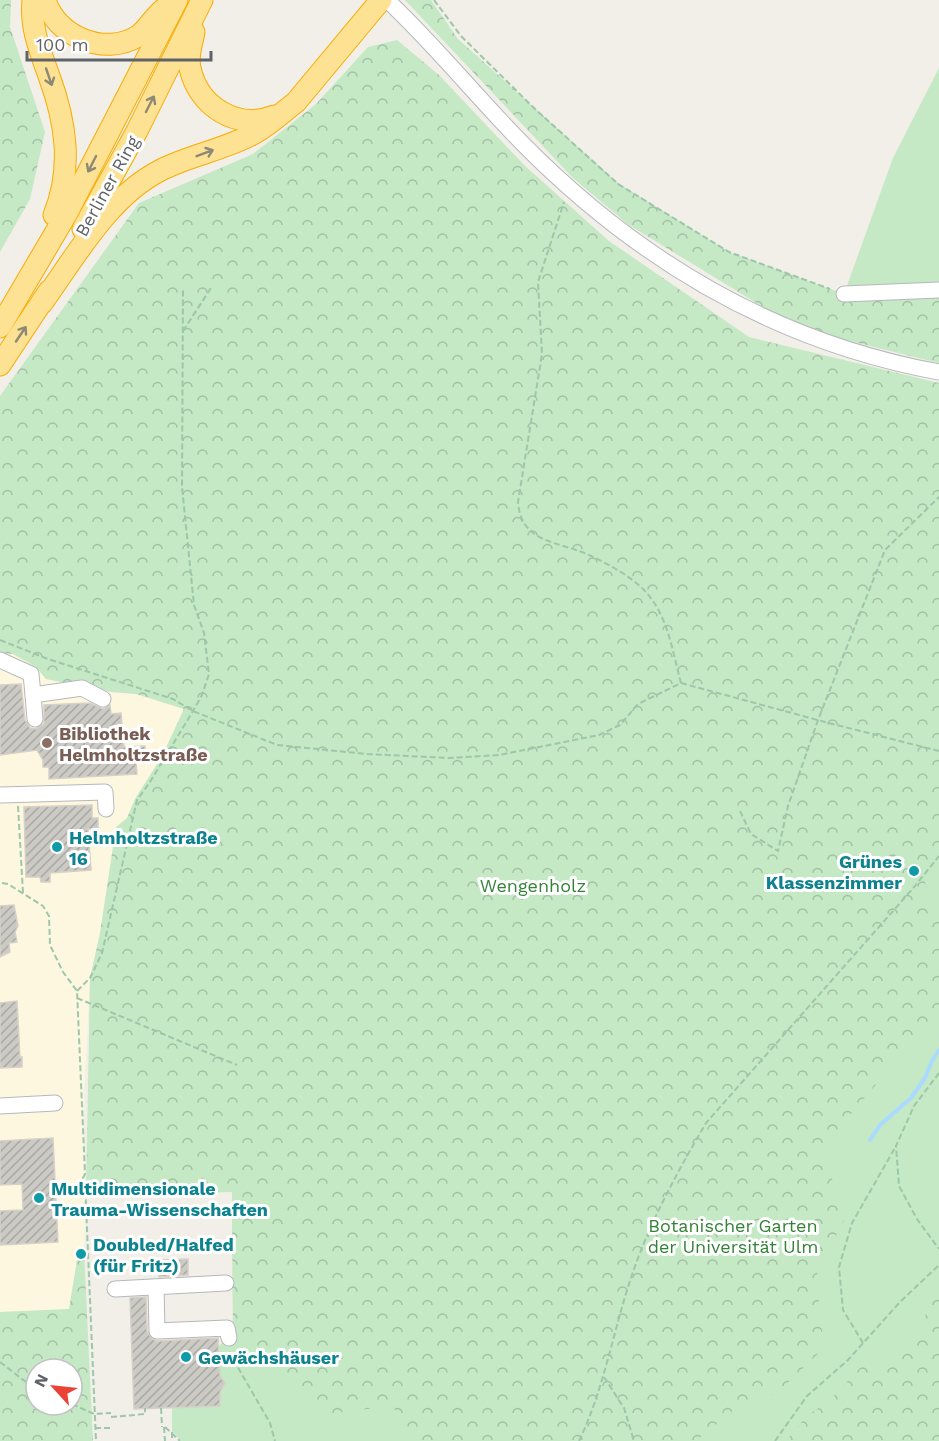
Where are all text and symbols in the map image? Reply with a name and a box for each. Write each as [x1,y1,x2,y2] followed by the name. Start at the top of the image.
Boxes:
[27,24,212,62] scale bar
[36,34,89,55] text: 100 m
[44,67,55,86] one-way arrow
[145,95,157,113] one-way arrow
[71,132,143,240] street label: Berliner Ring
[195,147,214,158] one-way arrow
[85,154,97,172] one-way arrow
[15,326,27,343] one-way arrow
[59,723,208,765] place label: Bibliothek Helmholtzstraße
[40,736,54,750] marker: Bibliothek Helmholtzstraße
[69,827,218,869] place label: Helmholtzstraße 16
[50,840,64,854] marker: Helmholtzstraße 16
[766,851,902,893] place label: Grünes Klassenzimmer
[907,864,921,878] marker: Grünes Klassenzimmer
[480,875,586,896] park label: Wengenholz
[51,1178,268,1220] place label: Multidimensionale Trauma-Wissenschaften
[32,1191,46,1205] marker: Multidimensionale Trauma-Wissenschaften
[648,1215,818,1257] park label: Botanischer Garten der Universität Ulm
[93,1234,234,1276] place label: Doubled/Halfed (für Fritz)
[74,1247,88,1261] marker: Doubled/Halfed (für Fritz)
[198,1347,339,1368] place label: Gewächshäuser
[179,1350,193,1364] marker: Gewächshäuser
[24,1357,84,1417] north arrow
[30,1371,52,1390] text: N

